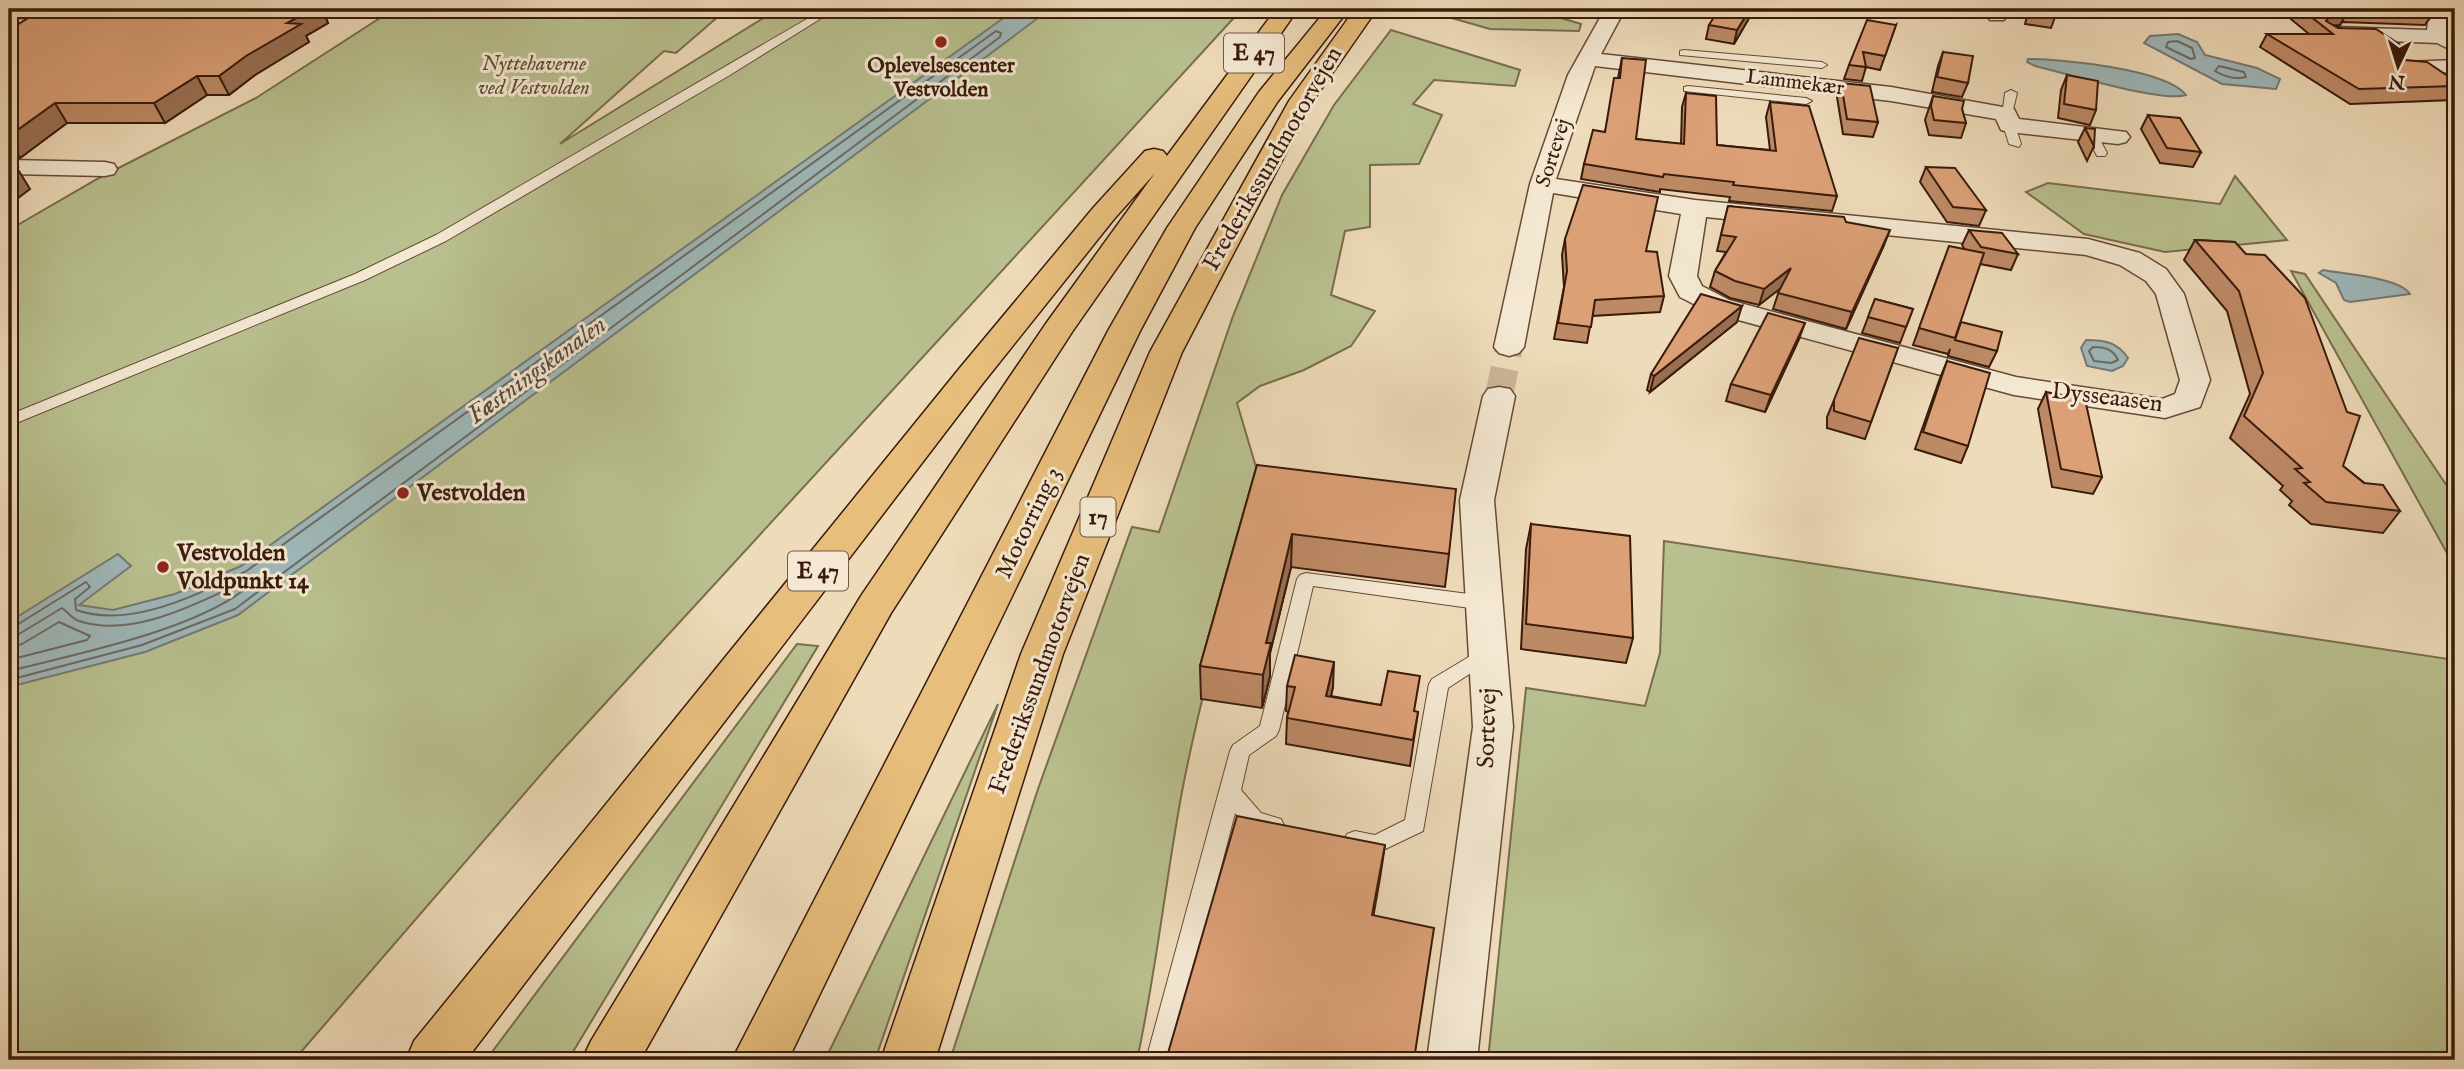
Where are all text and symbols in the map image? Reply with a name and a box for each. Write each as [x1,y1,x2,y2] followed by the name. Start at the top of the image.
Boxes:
[2362,32,2432,102] north arrow
[933,34,949,50] marker: Oplevelsescenter Vestvolden
[1224,34,1284,72] road number: E 47
[1196,41,1350,277] street label: Frederikssundmotorvejen
[478,51,590,102] park label: Nyttehaverne ved Vestvolden
[867,53,1015,104] place label: Oplevelsescenter Vestvolden
[1744,64,1846,102] street label: Lammekær
[2387,68,2407,94] text: N
[1530,115,1578,191] street label: Sortevej
[461,308,614,432] water label: Fæstningskanalen
[2050,376,2165,420] street label: Dysseaasen
[989,462,1069,584] street label: Motorring 3
[416,478,526,509] place label: Vestvolden
[395,485,411,501] marker: Vestvolden
[1080,498,1116,537] road number: 17
[176,538,310,597] place label: Vestvolden Voldpunkt 14
[982,549,1098,799] street label: Frederikssundmotorvejen
[788,552,848,590] road number: E 47
[155,559,171,575] marker: Vestvolden Voldpunkt 14
[1471,687,1505,769] street label: Sortevej

